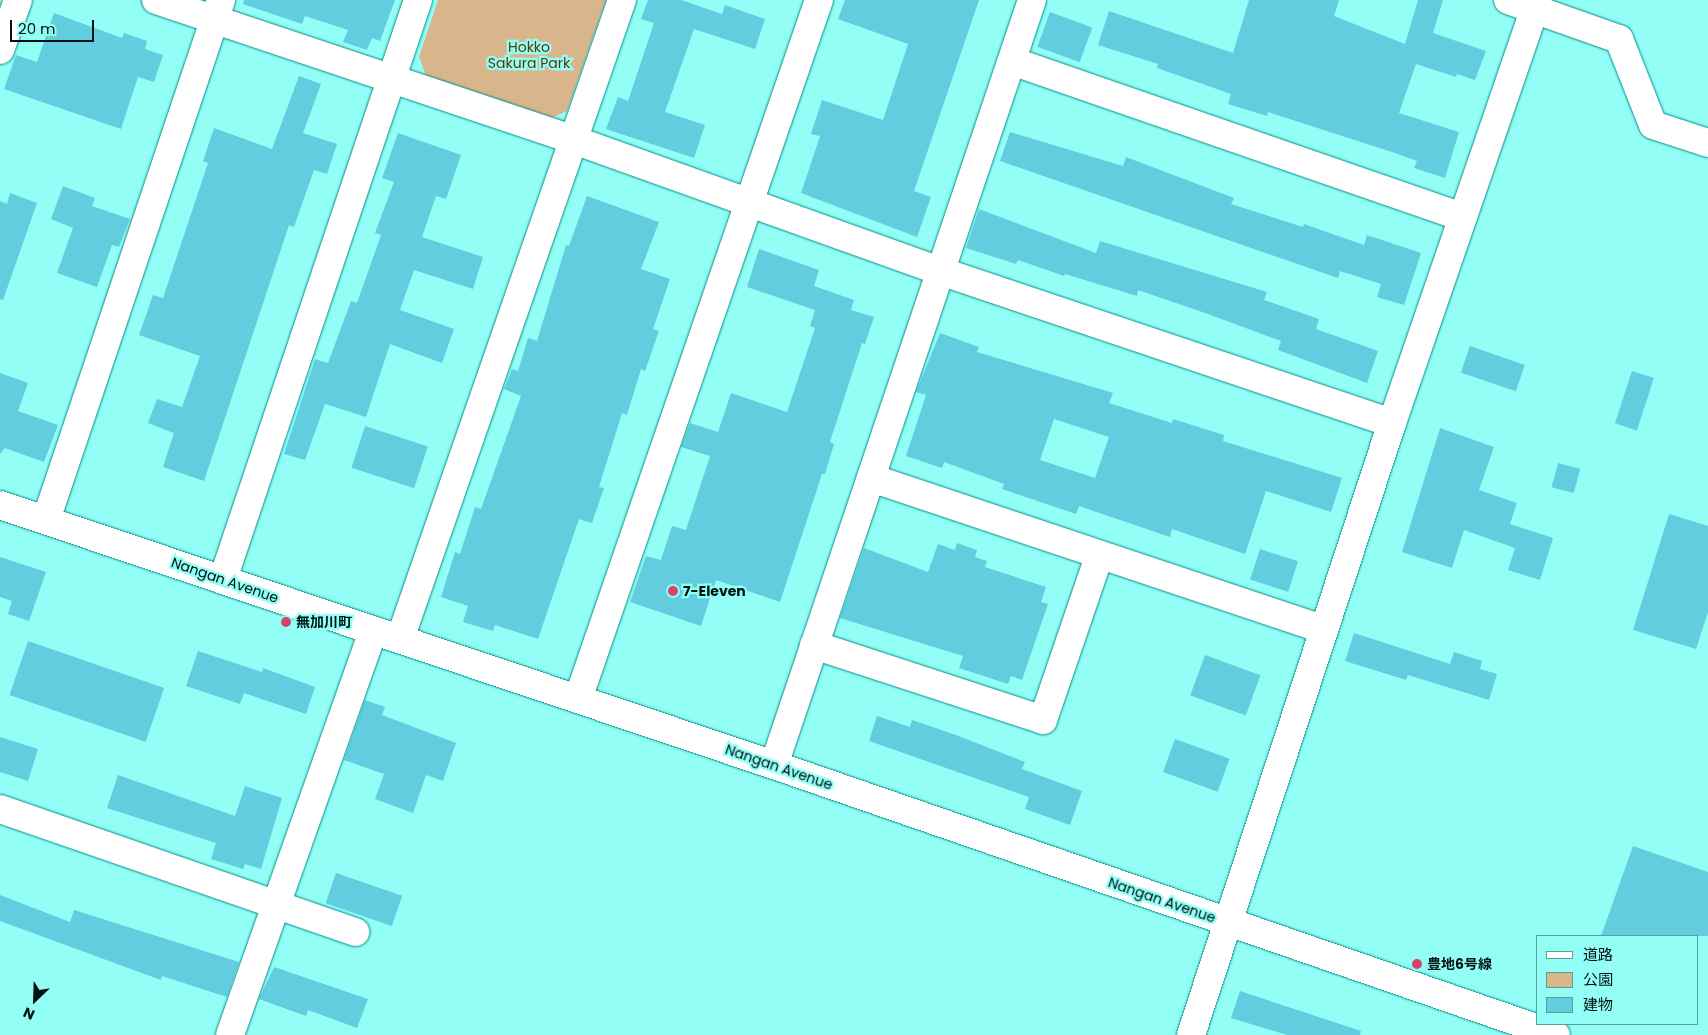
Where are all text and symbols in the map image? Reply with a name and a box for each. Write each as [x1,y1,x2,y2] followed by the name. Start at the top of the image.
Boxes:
[12,10,96,42] scale bar
[18,18,56,39] text: 20 m
[488,39,570,72] park label: Hokko Sakura Park
[169,554,281,606] street label: Nangan Avenue
[683,583,746,599] place label: 7-Eleven
[667,585,679,597] marker: 7-Eleven
[296,614,352,630] place label: 無加川町
[280,616,292,628] marker: 無加川町
[723,741,835,793] street label: Nangan Avenue
[1106,874,1218,926] street label: Nangan Avenue
[1536,935,1698,1025] legend
[1583,944,1613,965] text: 道路
[1427,956,1492,972] place label: 豊地6号線
[1411,958,1423,970] marker: 豊地6号線
[1583,969,1613,990] text: 公園
[10,975,60,1025] north arrow
[1583,994,1613,1015] text: 建物
[20,1002,38,1025] text: N

